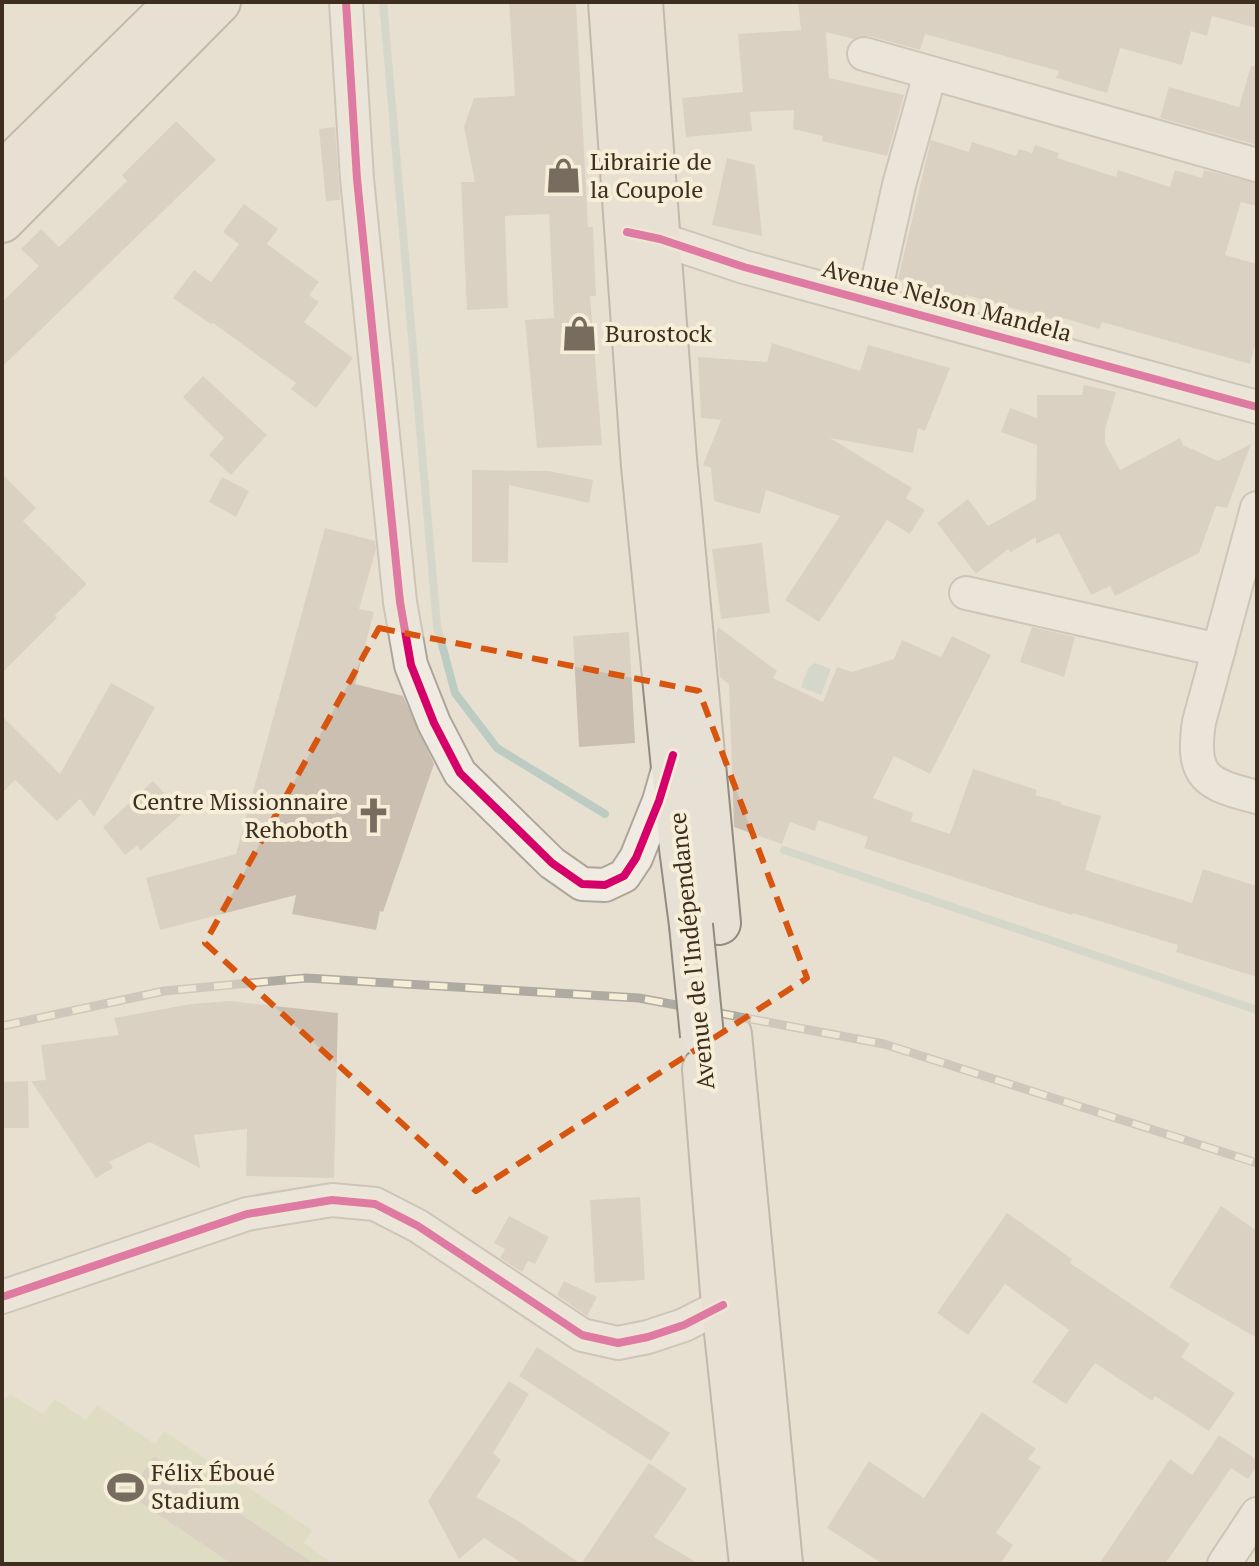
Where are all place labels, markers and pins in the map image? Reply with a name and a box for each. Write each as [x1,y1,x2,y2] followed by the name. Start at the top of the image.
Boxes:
[590,145,712,205] place label: Librairie de la Coupole
[545,157,583,195] shop icon: Librairie de la Coupole
[560,315,598,353] shop icon: Burostock
[605,317,713,349] place label: Burostock
[132,785,348,845] place label: Centre Missionnaire Rehoboth
[355,797,393,835] church icon: Centre Missionnaire Rehoboth
[151,1456,275,1516] place label: Félix Éboué Stadium
[106,1468,144,1506] sports icon: Félix Éboué Stadium

